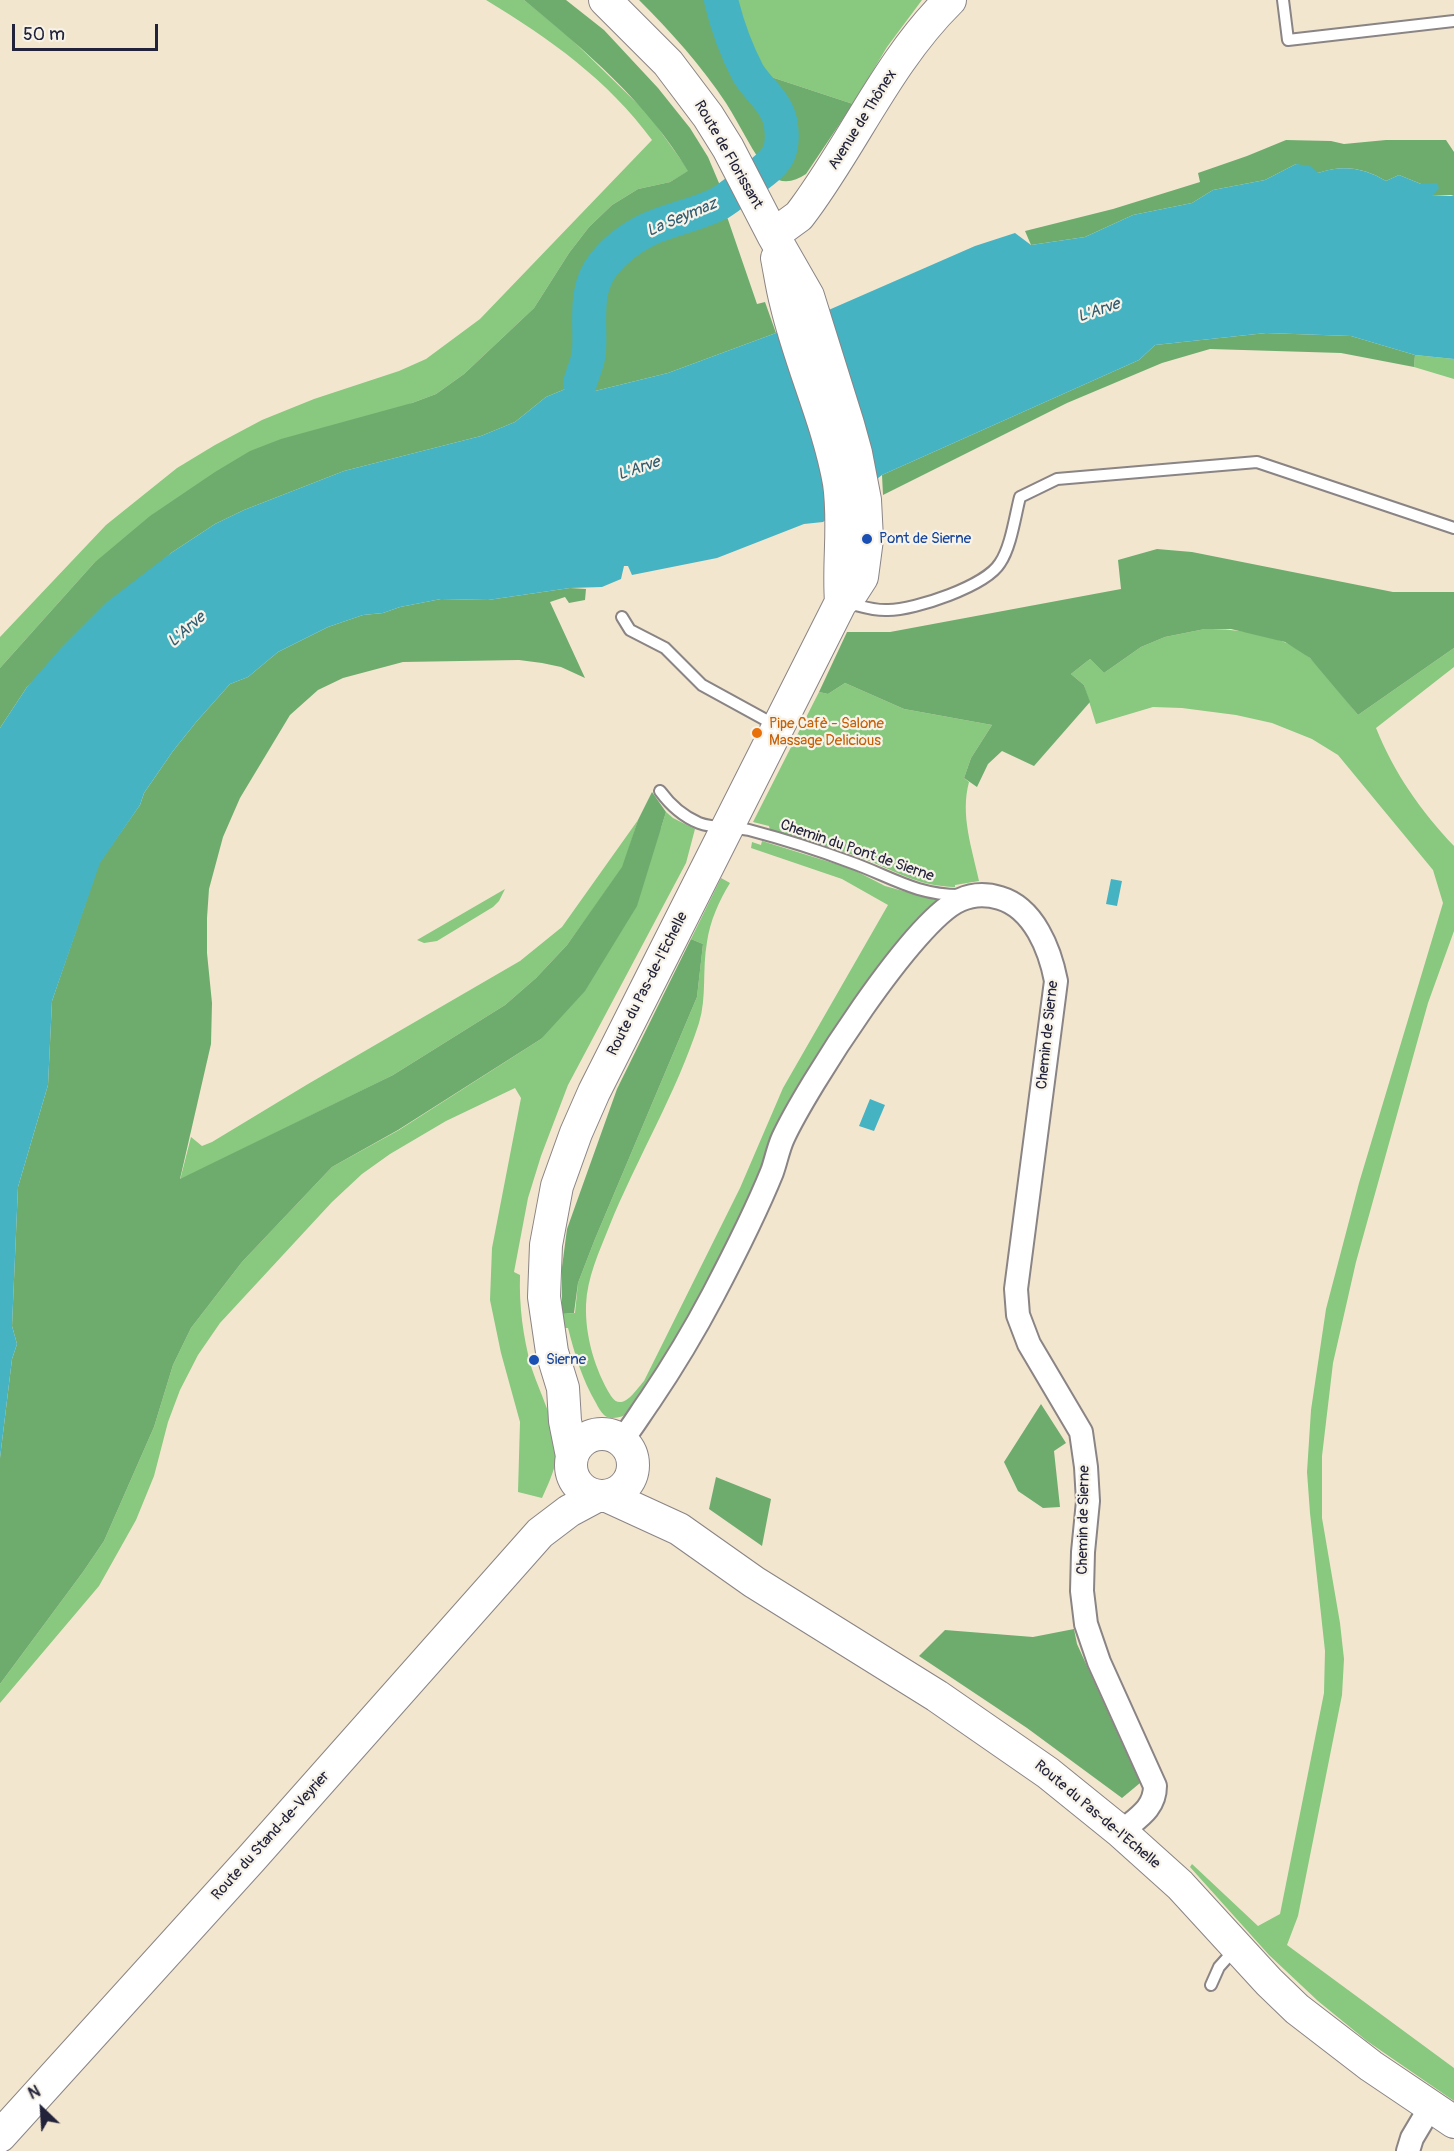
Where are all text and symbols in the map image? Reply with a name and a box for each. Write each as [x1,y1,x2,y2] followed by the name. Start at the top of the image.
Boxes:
[15,12,160,50] scale bar
[23,23,65,46] text: 50 m
[825,67,901,173] street label: Avenue de Thônex
[690,98,766,212] street label: Route de Florissant
[644,195,720,241] water label: La Seymaz
[1075,295,1123,327] water label: L'Arve
[615,453,663,485] water label: L'Arve
[879,530,971,548] place label: Pont de Sierne
[860,532,874,546] marker: Pont de Sierne
[164,609,210,651] water label: L'Arve
[769,715,884,750] place label: Pipe Cafè - Salone Massage Delicious
[750,726,764,740] marker: Pipe Cafè - Salone Massage Delicious
[778,816,936,886] street label: Chemin du Pont de Sierne
[604,909,692,1059] street label: Route du Pas-de-l'Echelle
[1033,980,1063,1090] street label: Chemin de Sierne
[546,1351,586,1369] place label: Sierne
[527,1353,541,1367] marker: Sierne
[1074,1465,1094,1575] street label: Chemin de Sierne
[1030,1757,1164,1873] street label: Route du Pas-de-l'Echelle
[208,1768,334,1904] street label: Route du Stand-de-Veyrier
[12,2079,72,2139] north arrow
[25,2081,44,2104] text: N

